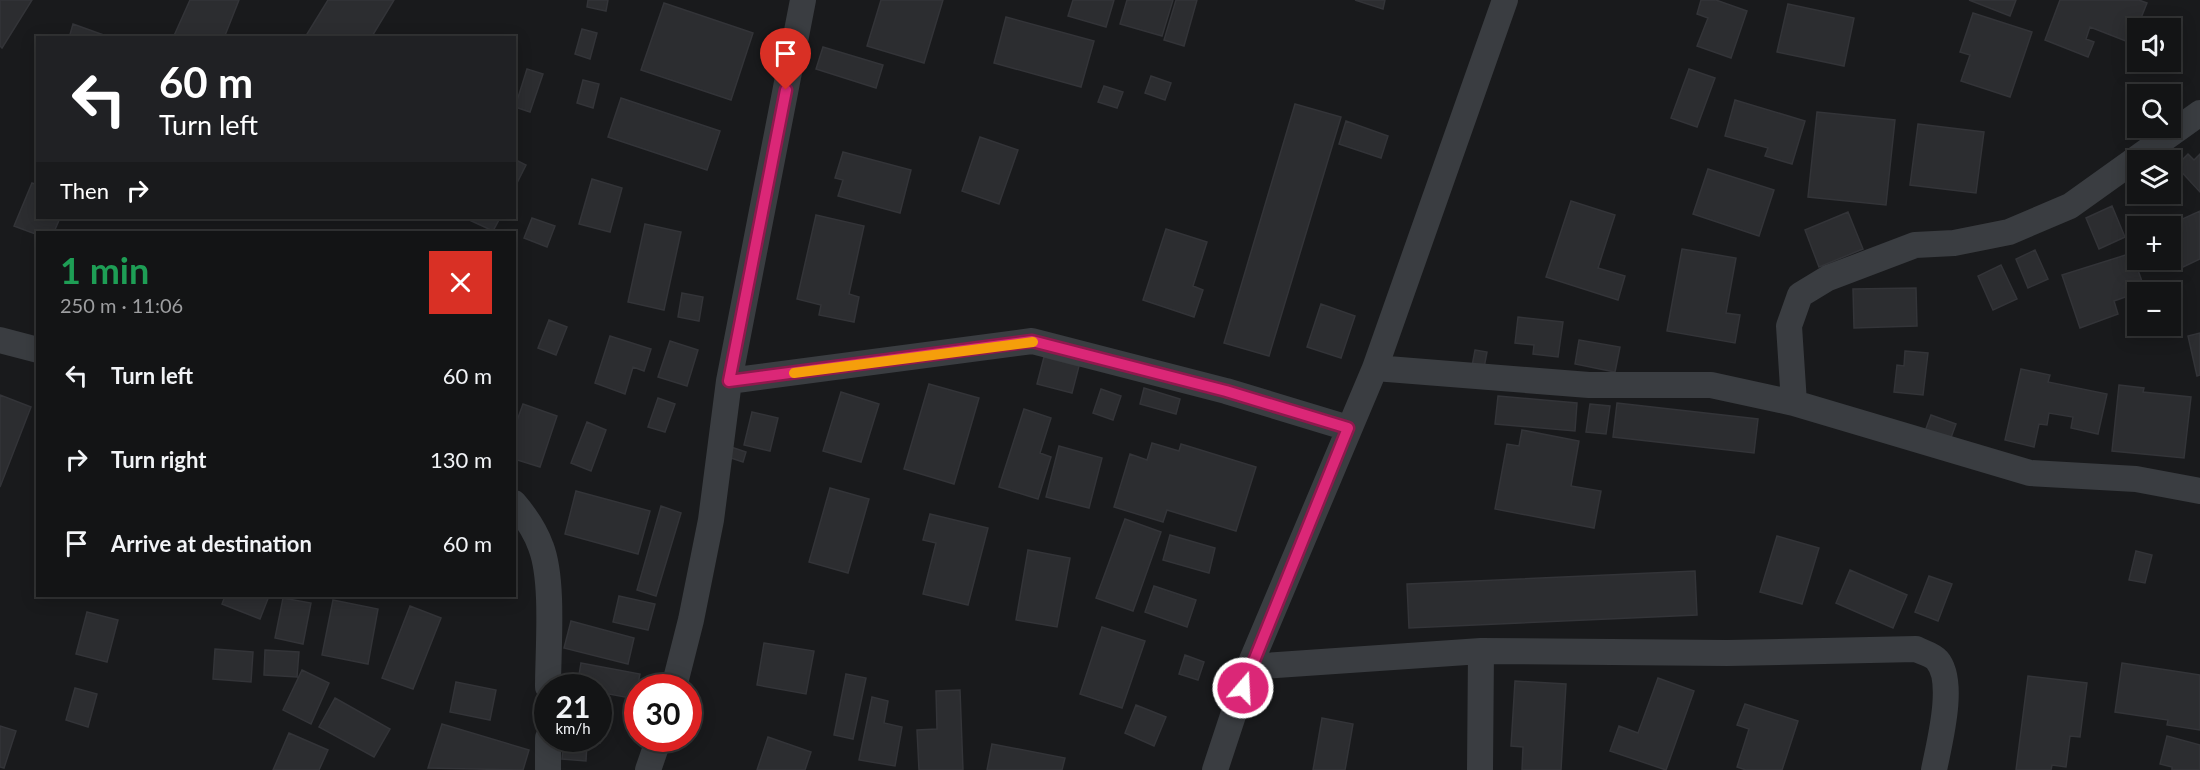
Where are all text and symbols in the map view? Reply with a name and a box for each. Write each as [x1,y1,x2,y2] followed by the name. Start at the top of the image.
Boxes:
[2127,18,2181,336] map controls
[2127,18,2181,72] button: sound
[760,28,811,90] pin
[769,37,802,70] icon: arrive
[159,57,253,107] text: 60 m
[60,60,138,138] icon: left
[2127,84,2181,138] button: search
[159,108,258,141] text: Turn left
[2127,150,2181,204] button: layers
[121,174,154,207] icon: right
[60,177,109,204] text: Then
[2127,216,2181,270] button: +
[60,248,149,292] text: 1 min
[429,251,492,314] button: close
[2127,282,2181,336] button: −
[60,293,183,317] text: 250 m · 11:06
[60,359,93,392] icon: left
[111,362,193,389] text: Turn left
[443,362,492,389] text: 60 m
[60,443,93,476] icon: right
[111,446,206,473] text: Turn right
[430,446,492,473] text: 130 m
[60,527,93,560] icon: arrive
[111,530,312,557] text: Arrive at destination
[443,530,492,557] text: 60 m
[1211,656,1275,720] position arrow
[624,674,702,752] speed limit sign: 30
[556,688,590,724] text: 21
[555,719,591,737] text: km/h

